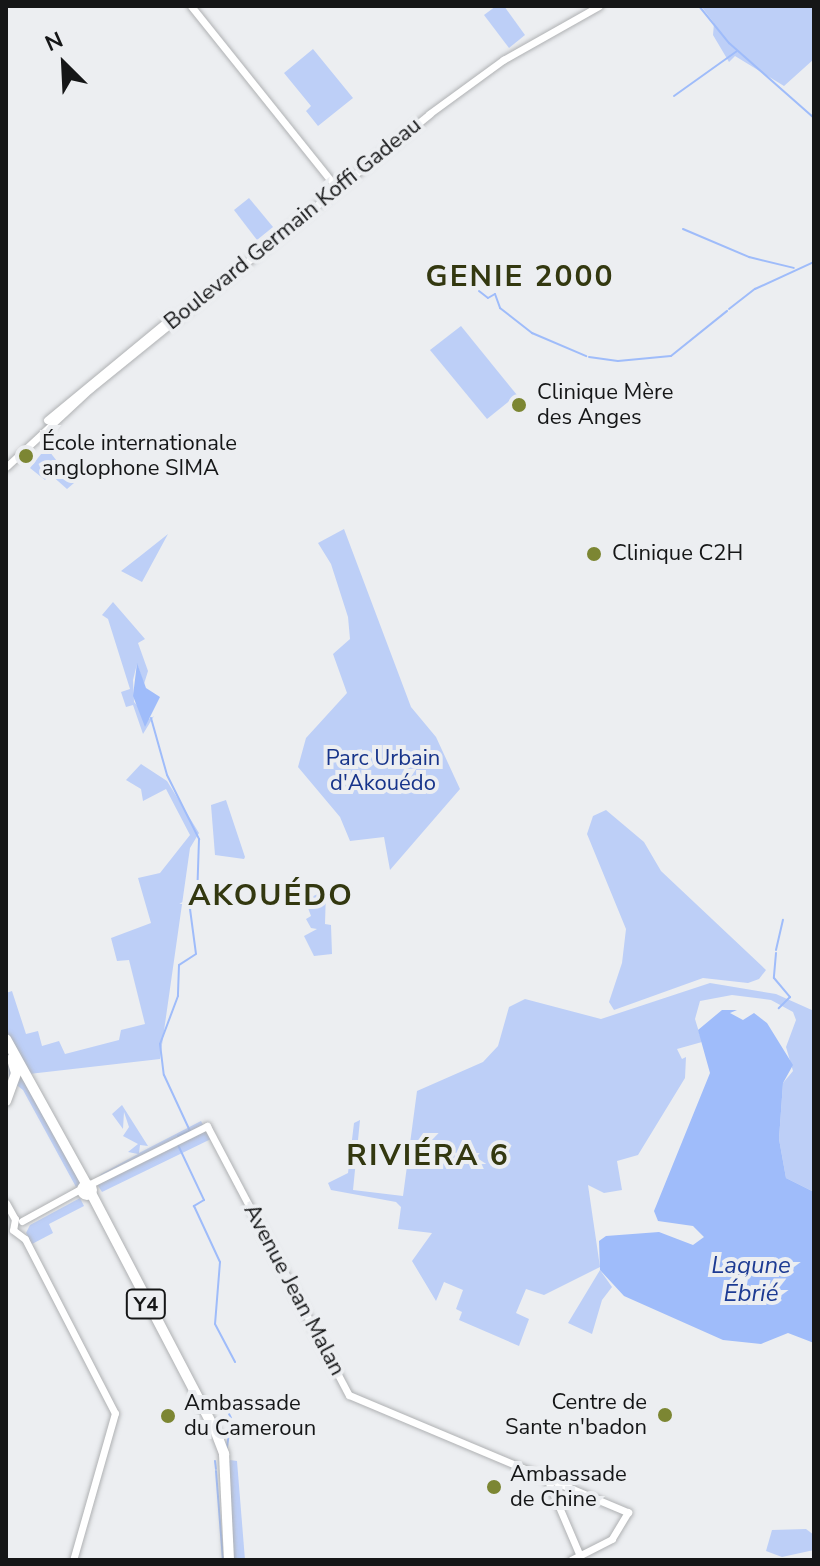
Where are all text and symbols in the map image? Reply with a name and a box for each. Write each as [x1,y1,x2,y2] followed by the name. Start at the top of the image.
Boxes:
[24,24,104,104] north arrow
[41,25,68,59] text: N
[159,112,427,336] street label: Boulevard Germain Koffi Gadeau
[426,259,614,295] district label: GENIE 2000
[537,379,674,430] place label: Clinique Mère des Anges
[508,394,530,416] marker: Clinique Mère des Anges
[42,430,237,482] place label: École internationale anglophone SIMA
[17,447,35,465] marker: École internationale anglophone SIMA
[612,541,743,567] place label: Clinique C2H
[583,543,605,565] marker: Clinique C2H
[326,745,440,796] park label: Parc Urbain d'Akouédo
[188,878,354,914] district label: AKOUÉDO
[346,1138,510,1174] district label: RIVIÉRA 6
[238,1200,350,1380] street label: Avenue Jean Malan
[711,1252,791,1308] water label: Lagune Ébrié
[124,1288,168,1320] road number: Y4
[505,1389,647,1440] place label: Centre de Sante n'badon
[184,1390,316,1442] place label: Ambassade du Cameroun
[654,1404,676,1426] marker: Centre de Sante n'badon
[159,1407,177,1425] marker: Ambassade du Cameroun
[510,1461,627,1512] place label: Ambassade de Chine
[485,1478,503,1496] marker: Ambassade de Chine

